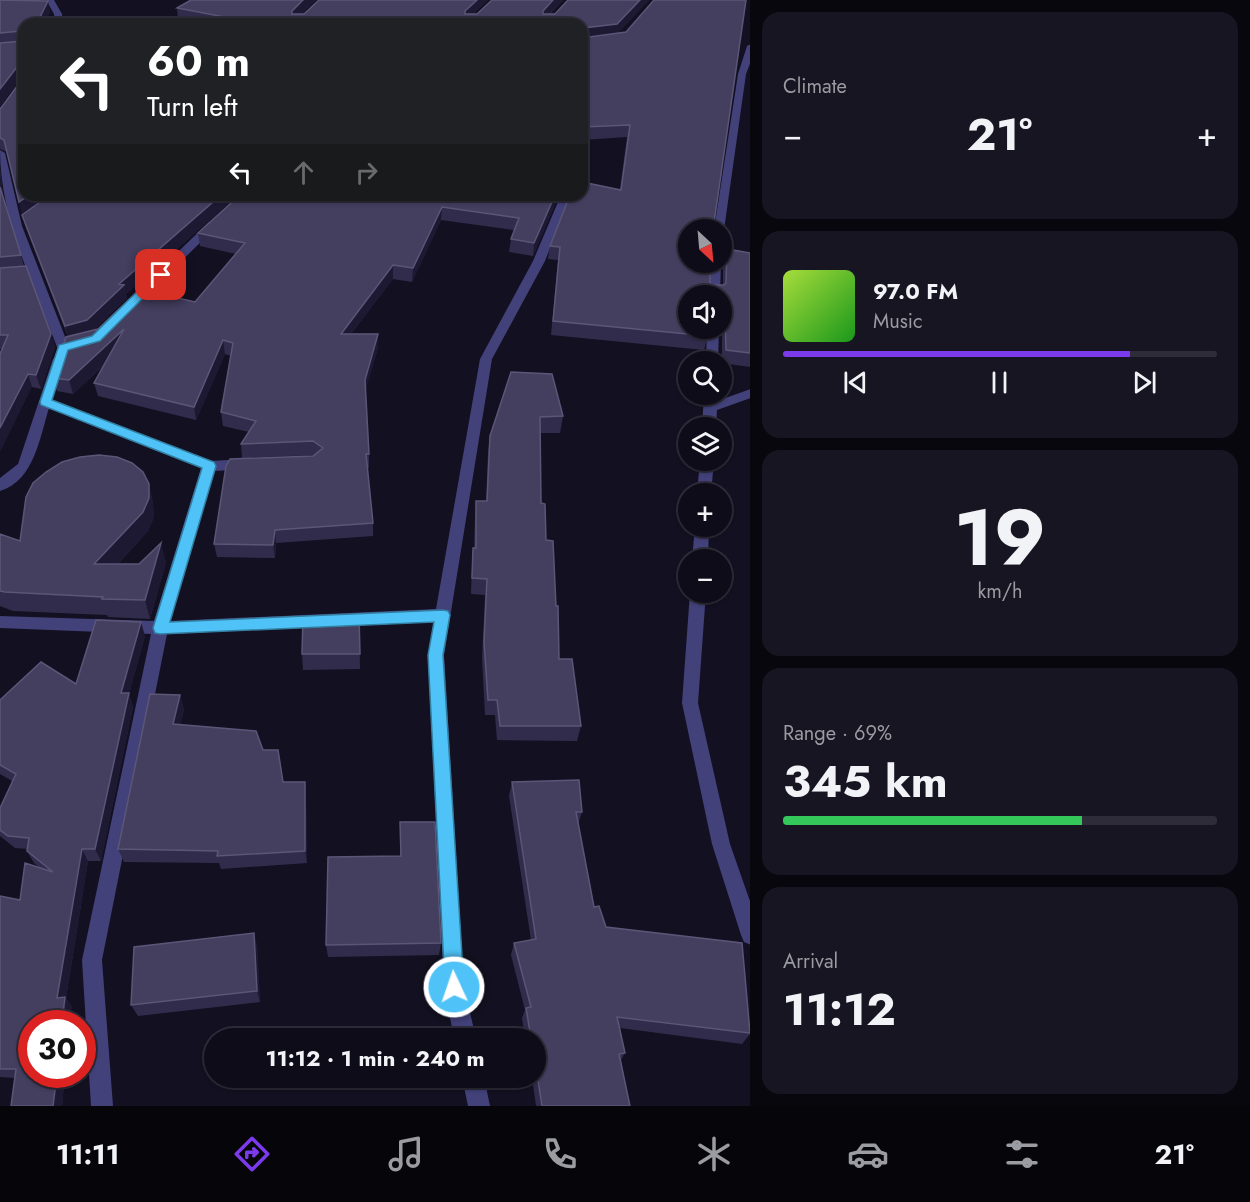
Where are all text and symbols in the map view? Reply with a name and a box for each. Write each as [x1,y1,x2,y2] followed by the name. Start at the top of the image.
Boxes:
[147,31,250,92] text: 60 m
[48,42,126,120] icon: left
[783,72,847,101] text: Climate
[147,87,237,126] text: Turn left
[967,102,1032,167] text: 21°
[783,111,802,158] text: −
[1197,111,1217,158] text: +
[224,156,257,189] icon: left
[287,156,320,189] icon: ahead
[350,156,383,189] icon: right
[678,219,732,273] north arrow
[678,219,732,603] map controls
[135,249,186,300] pin
[144,258,177,291] icon: arrive
[873,275,958,307] text: 97.0 FM
[678,285,732,339] button: sound
[873,307,923,336] text: Music
[678,351,732,405] button: search
[839,366,872,399] icon: previous
[983,366,1016,399] icon: pause
[1128,366,1161,399] icon: next
[678,417,732,471] button: layers
[954,482,1046,594] text: 19
[678,483,732,537] button: +
[678,549,732,603] button: −
[977,577,1023,606] text: km/h
[783,719,892,748] text: Range · 69%
[783,749,948,814] text: 345 km
[783,947,838,976] text: Arrival
[422,955,486,1019] position arrow
[783,977,896,1042] text: 11:12
[18,1010,96,1088] speed limit sign: 30
[265,1042,485,1074] text: 11:12 · 1 min · 240 m
[231,1133,273,1175] icon: directions
[385,1133,427,1175] icon: music
[539,1133,581,1175] icon: phone
[693,1133,735,1175] icon: climate
[847,1133,889,1175] icon: car
[1001,1133,1043,1175] icon: filters
[56,1135,120,1174] text: 11:11
[1155,1135,1194,1174] text: 21°

